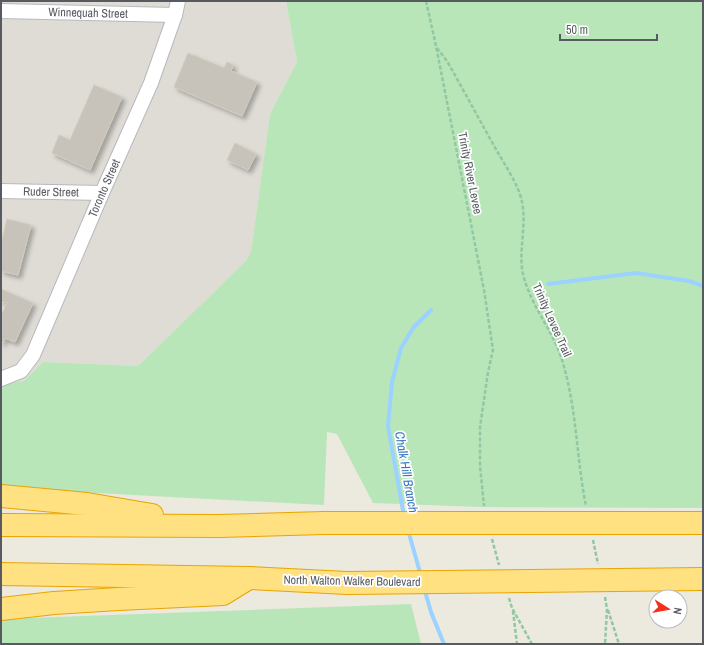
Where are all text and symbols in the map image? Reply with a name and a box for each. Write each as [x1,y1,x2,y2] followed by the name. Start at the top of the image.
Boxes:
[48,4,128,22] street label: Winnequah Street
[560,16,657,42] scale bar
[566,22,588,38] text: 50 m
[454,131,486,215] street label: Trinity River Levee
[85,156,124,220] street label: Toronto Street
[23,183,79,201] street label: Ruder Street
[529,281,575,359] street label: Trinity Levee Trail
[391,430,422,514] water label: Chalk Hill Branch
[283,572,421,590] street label: North Walton Walker Boulevard
[648,589,688,629] north arrow
[670,606,685,615] text: N

